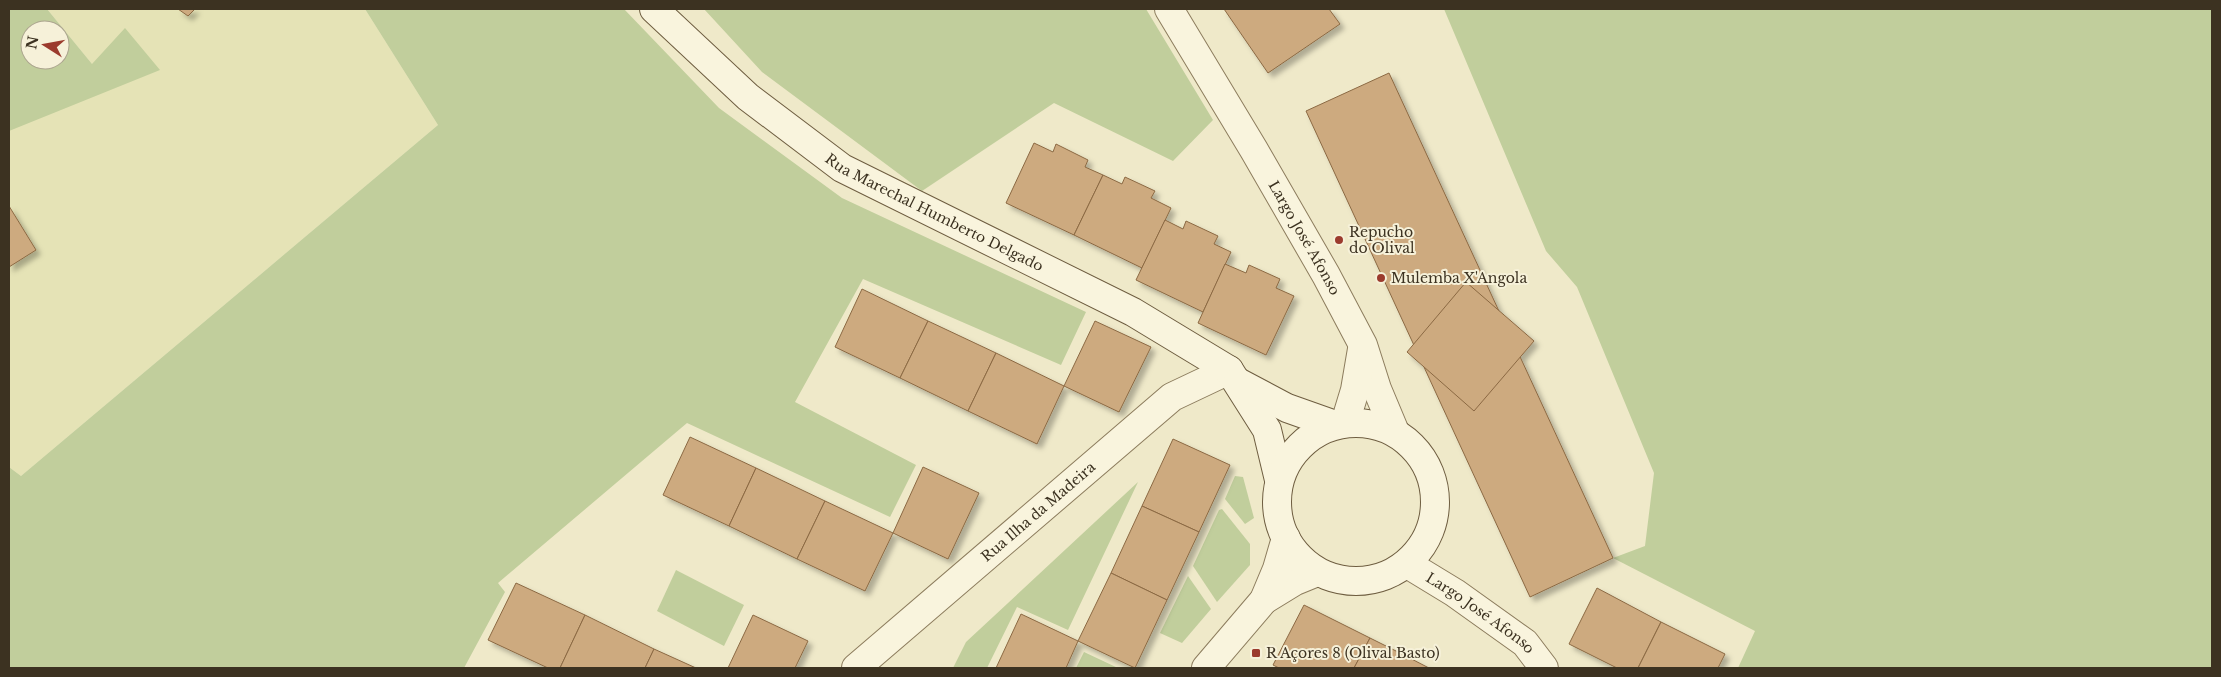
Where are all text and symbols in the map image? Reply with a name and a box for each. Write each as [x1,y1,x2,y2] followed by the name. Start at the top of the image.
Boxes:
[20,20,70,70] north arrow
[22,34,42,51] text: N
[822,150,1046,275] street label: Rua Marechal Humberto Delgado
[1265,177,1344,298] street label: Largo José Afonso
[1349,223,1415,257] place label: Repucho do Olival
[1333,234,1345,246] marker: Repucho do Olival
[1391,269,1527,287] place label: Mulemba X'Angola
[1375,272,1387,284] marker: Mulemba X'Angola
[977,458,1099,566] street label: Rua Ilha da Madeira
[1423,568,1539,657] street label: Largo José Afonso
[1266,644,1440,662] place label: R Açores 8 (Olival Basto)
[1250,647,1262,659] marker: R Açores 8 (Olival Basto)

